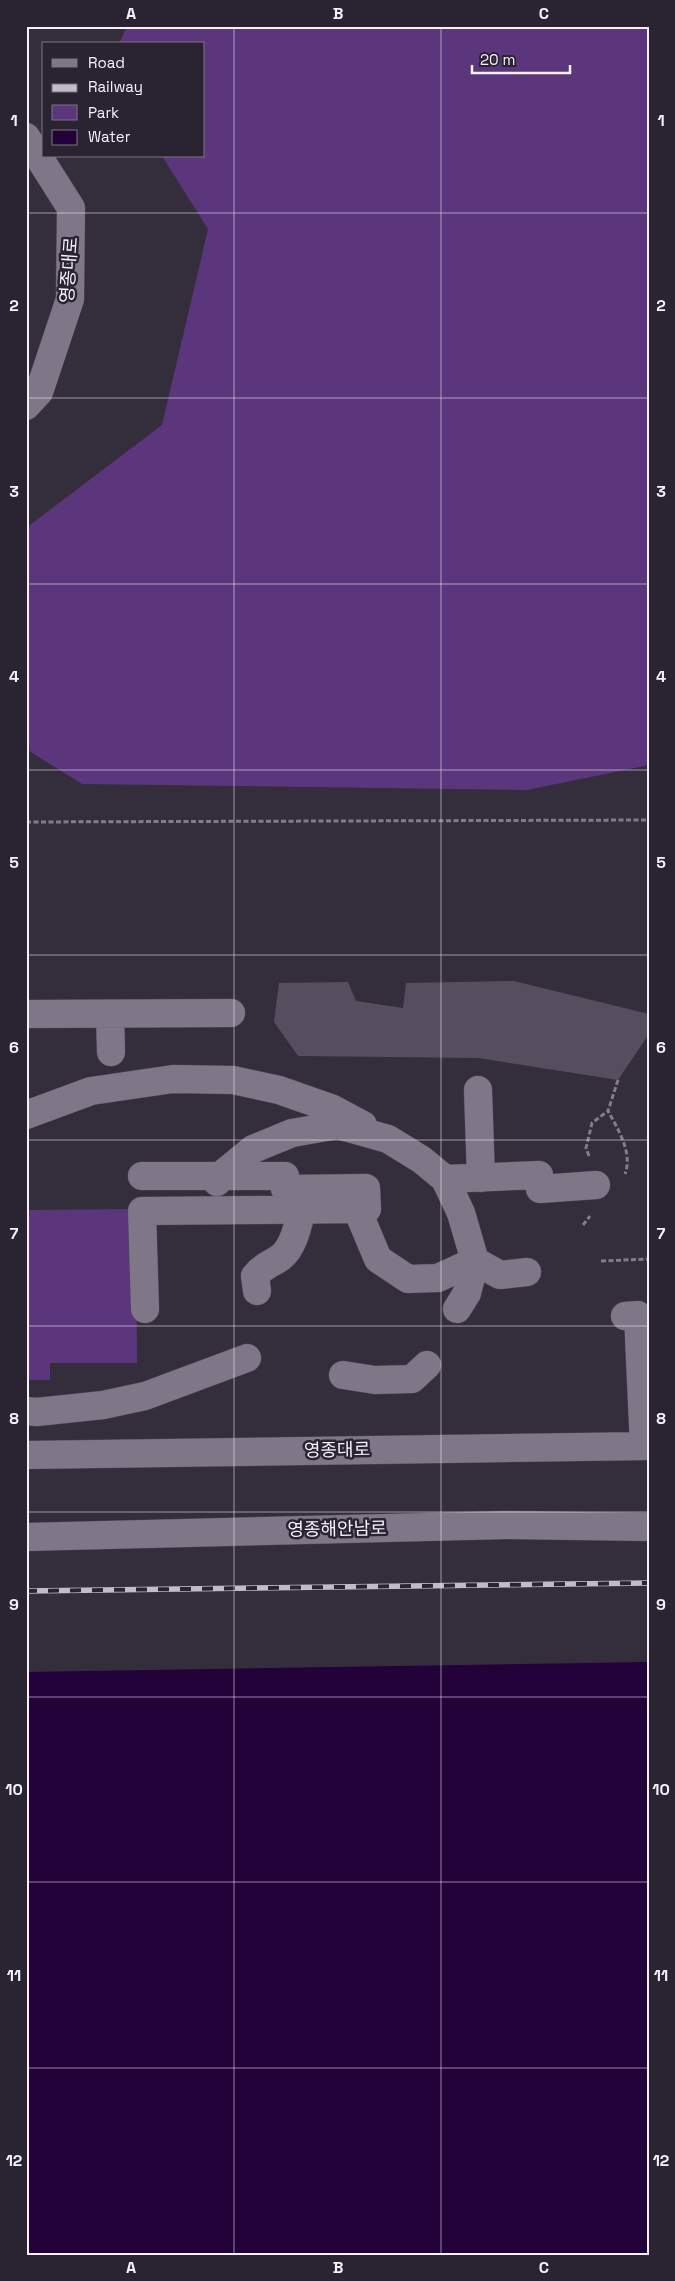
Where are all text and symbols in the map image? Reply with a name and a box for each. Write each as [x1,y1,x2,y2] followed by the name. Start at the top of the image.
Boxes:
[126,3,136,24] text: A
[333,3,343,24] text: B
[539,3,549,24] text: C
[42,42,205,158] legend
[472,42,570,74] scale bar
[480,50,515,69] text: 20 m
[88,53,125,72] text: Road
[88,77,143,96] text: Railway
[88,103,119,122] text: Park
[10,110,18,131] text: 1
[657,110,665,131] text: 1
[88,127,131,146] text: Water
[55,236,82,304] street label: 영종대로
[9,295,19,316] text: 2
[656,295,666,316] text: 2
[9,481,19,502] text: 3
[656,481,666,502] text: 3
[9,666,19,687] text: 4
[656,666,666,687] text: 4
[9,852,19,873] text: 5
[656,852,666,873] text: 5
[9,1037,19,1058] text: 6
[656,1037,666,1058] text: 6
[10,1223,19,1244] text: 7
[657,1223,666,1244] text: 7
[9,1408,19,1429] text: 8
[656,1408,666,1429] text: 8
[304,1437,370,1462] street label: 영종대로
[287,1516,387,1541] street label: 영종해안남로
[9,1594,19,1615] text: 9
[656,1594,666,1615] text: 9
[5,1779,23,1800] text: 10
[652,1779,670,1800] text: 10
[7,1965,21,1986] text: 11
[654,1965,668,1986] text: 11
[6,2150,22,2171] text: 12
[653,2150,669,2171] text: 12
[126,2257,136,2278] text: A
[333,2257,343,2278] text: B
[539,2257,549,2278] text: C

